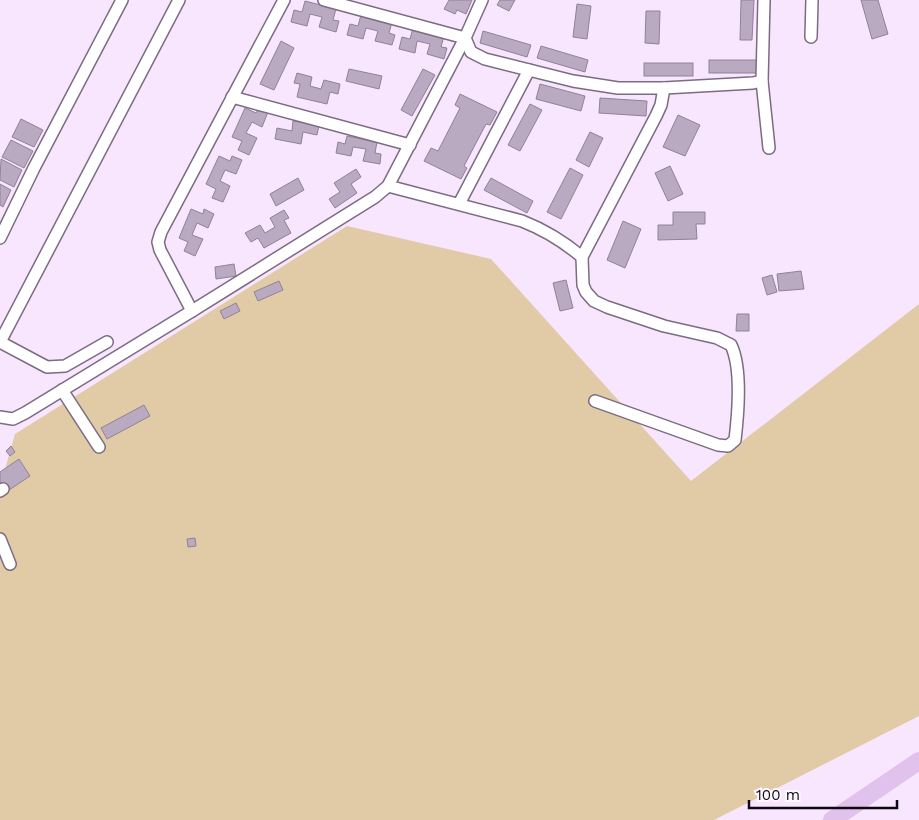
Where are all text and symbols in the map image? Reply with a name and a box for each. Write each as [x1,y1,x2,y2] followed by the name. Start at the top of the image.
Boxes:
[749,778,896,810] scale bar
[756,786,800,804] text: 100 m

